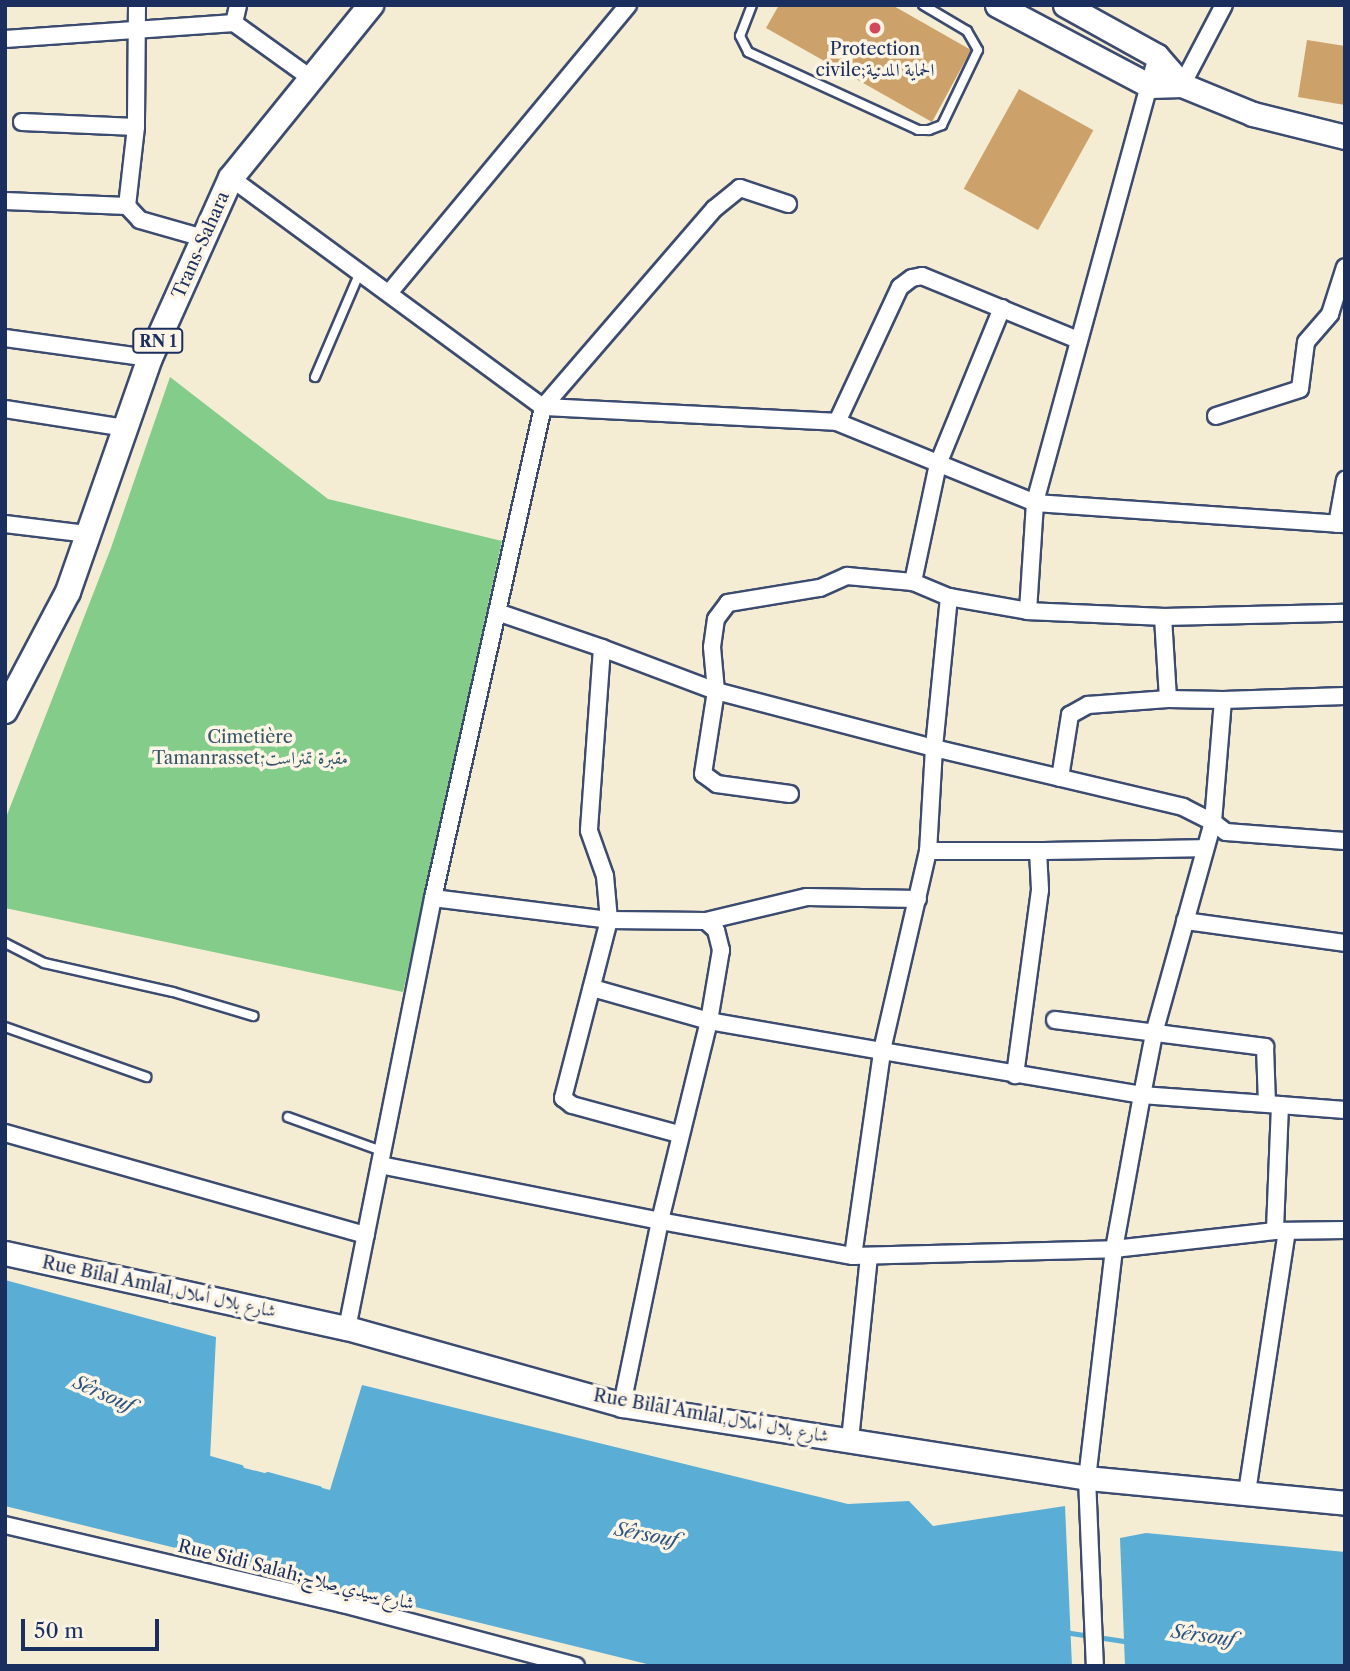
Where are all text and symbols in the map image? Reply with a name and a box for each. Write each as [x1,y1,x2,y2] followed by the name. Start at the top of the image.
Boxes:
[867,20,883,36] marker: Protection civile;الحماية المدنية
[816,39,934,82] place label: Protection civile;الحماية المدنية
[168,188,234,302] street label: Trans-Sahara
[132,328,184,354] road number: RN 1
[152,727,348,770] park label: Cimetière Tamanrasset;مقبرة تمنراست
[40,1252,278,1322] street label: Rue Bilal Amlal,شارع بلال أملال
[69,1371,137,1417] water label: Sêrsouf
[591,1385,831,1447] street label: Rue Bilal Amlal,شارع بلال أملال
[613,1518,679,1552] water label: Sêrsouf
[176,1535,416,1615] street label: Rue Sidi Salah;شارع سيدي صلاح
[24,1604,163,1648] scale bar
[34,1618,84,1643] text: 50 m
[1170,1620,1236,1652] water label: Sêrsouf

